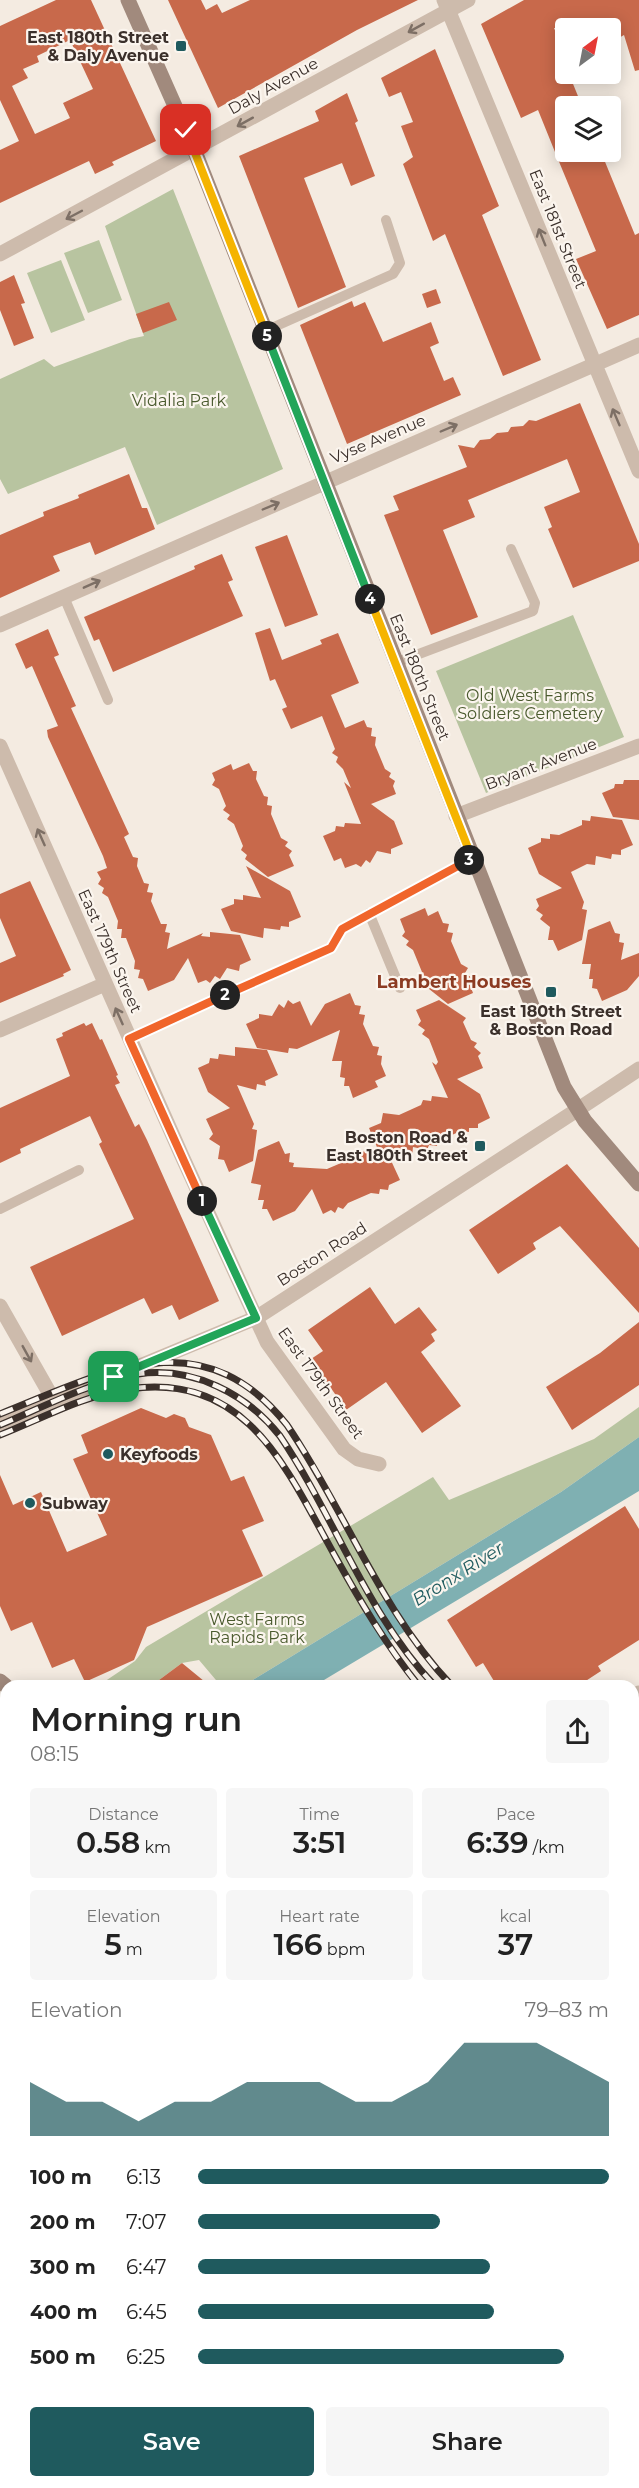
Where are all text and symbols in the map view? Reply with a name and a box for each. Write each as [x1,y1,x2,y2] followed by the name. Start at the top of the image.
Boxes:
[555,18,621,84] north arrow
[555,18,621,162] map controls
[408,23,426,34] one-way arrow
[27,28,169,65] place label: East 180th Street & Daly Avenue
[174,39,188,53] marker: East 180th Street & Daly Avenue
[225,53,321,119] street label: Daly Avenue
[555,96,621,162] button: layers
[160,104,211,155] pin
[169,113,202,146] icon: check
[237,117,255,128] one-way arrow
[525,166,591,292] street label: East 181st Street
[66,209,83,221] one-way arrow
[536,228,547,247] one-way arrow
[252,321,282,351] pin: 5
[262,326,272,345] text: 5
[132,391,227,410] park label: Vidalia Park
[610,408,621,427] one-way arrow
[327,410,429,468] street label: Vyse Avenue
[440,422,458,433] one-way arrow
[261,500,279,511] one-way arrow
[83,578,101,589] one-way arrow
[355,584,385,614] pin: 4
[364,589,376,608] text: 4
[386,611,454,744] street label: East 180th Street
[457,686,603,723] park label: Old West Farms Soldiers Cemetery
[482,734,600,794] street label: Bryant Avenue
[34,829,46,847] one-way arrow
[454,845,484,875] pin: 3
[464,850,474,869] text: 3
[74,886,146,1016] street label: East 179th Street
[377,971,532,993] district label: Lambert Houses
[210,980,240,1010] pin: 2
[220,985,230,1004] text: 2
[544,985,558,999] marker: East 180th Street & Boston Road
[480,1002,622,1039] place label: East 180th Street & Boston Road
[113,1007,124,1025] one-way arrow
[326,1128,468,1165] place label: Boston Road & East 180th Street
[473,1139,487,1153] marker: Boston Road & East 180th Street
[187,1186,217,1216] pin: 1
[199,1191,205,1210] text: 1
[274,1218,370,1290] street label: Boston Road
[274,1323,368,1443] street label: East 179th Street
[21,1345,33,1362] one-way arrow
[88,1351,139,1402] pin
[97,1360,130,1393] icon: arrive
[120,1445,198,1464] place label: Keyfoods
[101,1447,115,1461] marker: Keyfoods
[42,1494,108,1513] place label: Subway
[23,1496,37,1510] marker: Subway
[408,1537,508,1611] water label: Bronx River
[209,1610,305,1647] park label: West Farms Rapids Park
[30,1699,242,1739] text: Morning run
[546,1700,609,1763] button: share
[30,1742,79,1766] text: 08:15
[88,1805,159,1824] text: Distance
[299,1805,340,1824] text: Time
[496,1805,535,1824] text: Pace
[76,1824,140,1861] text: 0.58
[293,1824,346,1861] text: 3:51
[466,1824,529,1861] text: 6:39
[140,1838,171,1857] text: km
[529,1838,565,1857] text: /km
[87,1907,160,1926] text: Elevation
[279,1907,360,1926] text: Heart rate
[500,1907,531,1926] text: kcal
[104,1926,122,1963] text: 5
[274,1926,323,1963] text: 166
[498,1926,533,1963] text: 37
[122,1940,143,1959] text: m
[323,1940,365,1959] text: bpm
[30,1998,122,2022] text: Elevation
[524,1998,609,2022] text: 79–83 m
[30,2165,92,2189] text: 100 m
[126,2165,161,2189] text: 6:13
[30,2210,96,2234] text: 200 m
[126,2210,167,2234] text: 7:07
[30,2255,96,2279] text: 300 m
[126,2255,166,2279] text: 6:47
[30,2300,98,2324] text: 400 m
[126,2300,167,2324] text: 6:45
[30,2345,96,2369] text: 500 m
[126,2345,165,2369] text: 6:25
[30,2407,314,2476] button: Save
[326,2407,609,2476] button: Share

